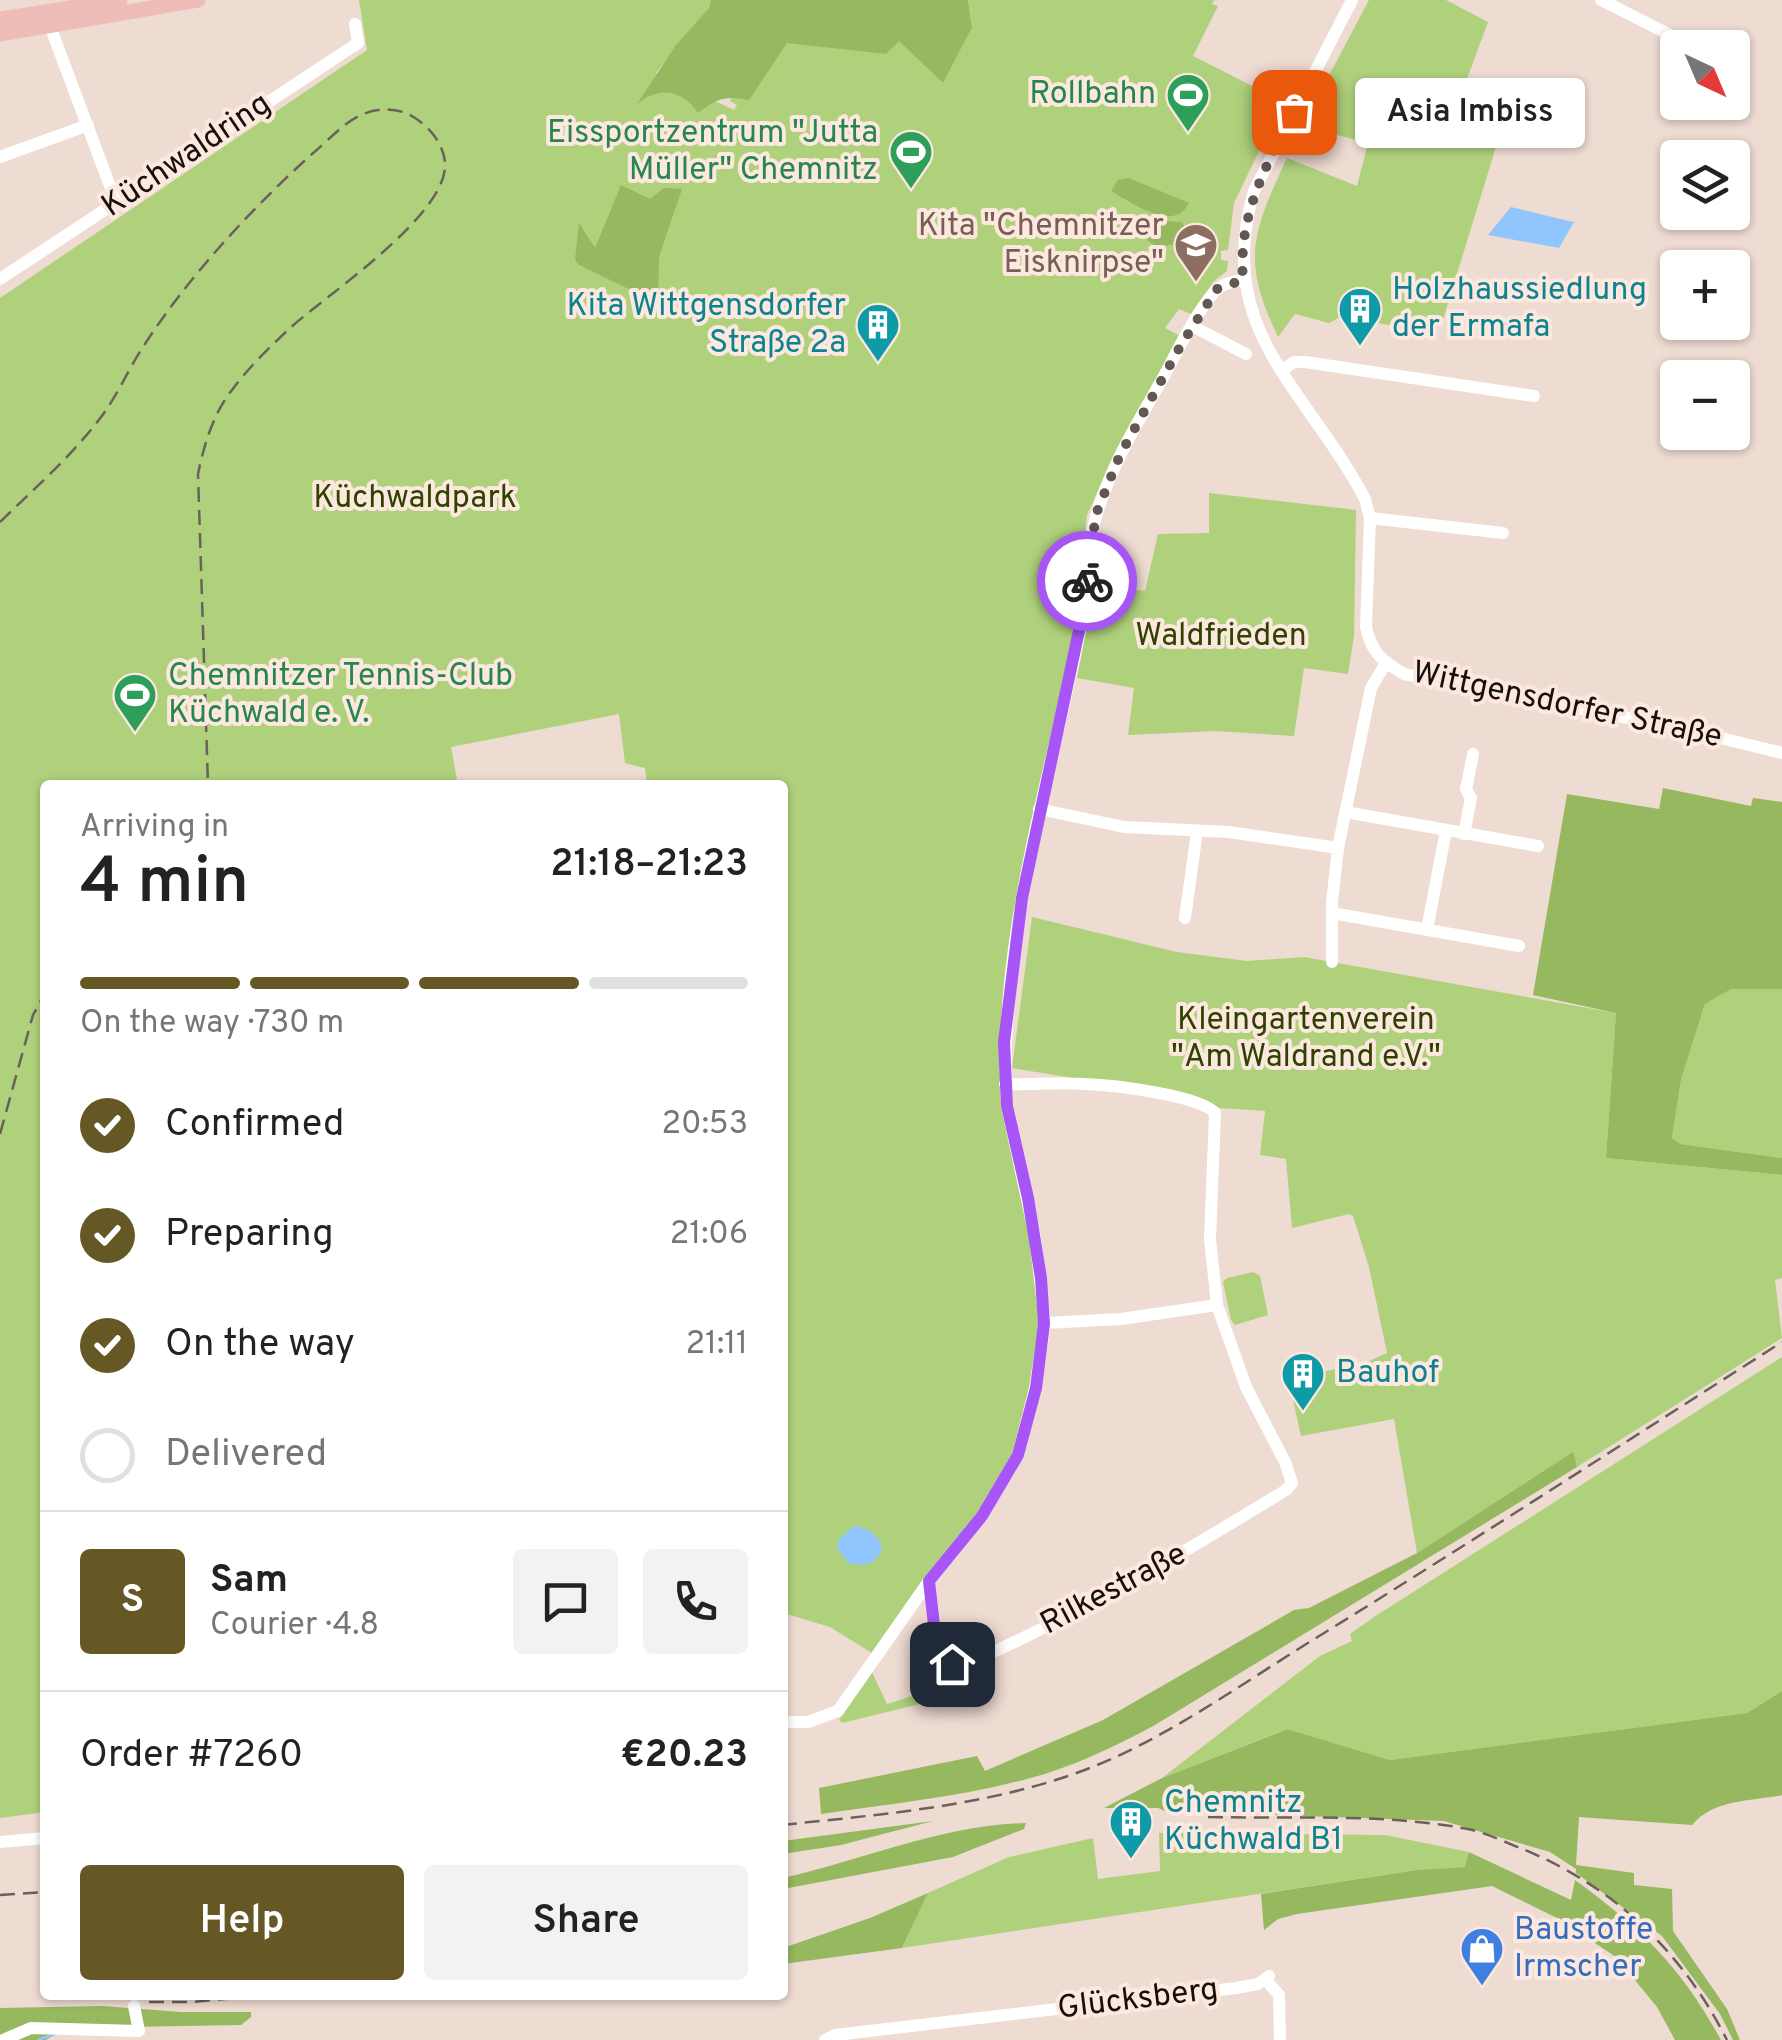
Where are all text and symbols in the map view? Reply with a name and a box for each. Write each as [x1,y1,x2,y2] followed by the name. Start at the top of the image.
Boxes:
[1660,30,1750,120] north arrow
[1660,30,1750,450] map controls
[1252,70,1337,155] pin
[1165,72,1211,133] sports icon: Rollbahn
[1029,75,1156,115] place label: Rollbahn
[1354,77,1584,147] callout: Asia Imbiss
[95,85,279,227] street label: Küchwaldring
[1267,85,1322,140] icon: bag
[1387,93,1553,133] text: Asia Imbiss
[547,114,878,191] place label: Eissportzentrum "Jutta Müller" Chemnitz
[888,129,934,190] sports icon: Eissportzentrum "Jutta Müller" Chemnitz
[1660,140,1750,230] button: layers
[918,207,1164,284] place label: Kita "Chemnitzer Eisknirpse"
[1173,222,1219,283] school or university icon: Kita "Chemnitzer Eisknirpse"
[1660,250,1750,340] button: +
[1392,271,1647,348] place label: Holzhaussiedlung der Ermafa
[1337,286,1383,347] building icon: Holzhaussiedlung der Ermafa
[567,287,846,364] place label: Kita Wittgensdorfer Straße 2a
[855,302,901,363] building icon: Kita Wittgensdorfer Straße 2a
[1660,360,1750,450] button: −
[313,479,517,519] park label: Küchwaldpark
[1037,531,1137,631] courier
[1060,554,1115,609] icon: bike
[1135,617,1307,657] park label: Waldfrieden
[1409,654,1725,758] street label: Wittgensdorfer Straße
[168,657,513,734] place label: Chemnitzer Tennis-Club Küchwald e. V.
[112,672,158,733] sports icon: Chemnitzer Tennis-Club Küchwald e. V.
[80,808,229,848] text: Arriving in
[550,841,748,890] text: 21:18–21:23
[80,844,249,926] text: 4 min
[1171,1001,1441,1078] park label: Kleingartenverein "Am Waldrand e.V."
[80,1004,344,1044] text: On the way · 730 m
[80,1098,135,1153] icon: check
[165,1101,344,1150] text: Confirmed
[662,1105,748,1145] text: 20:53
[80,1208,135,1263] icon: check
[165,1211,334,1260] text: Preparing
[670,1215,748,1255] text: 21:06
[80,1318,135,1373] icon: check
[165,1321,355,1370] text: On the way
[685,1325,748,1365] text: 21:11
[1280,1351,1326,1412] building icon: Bauhof
[1336,1354,1439,1394] place label: Bauhof
[165,1431,327,1480] text: Delivered
[1034,1535,1194,1645] street label: Rilkestraße
[513,1549,618,1654] button: chat
[643,1549,748,1654] button: phone
[210,1557,288,1606] text: Sam
[121,1577,144,1626] text: S
[210,1606,379,1646] text: Courier · 4.8
[910,1622,995,1707] pin
[925,1637,980,1692] icon: home
[80,1732,303,1781] text: Order #7260
[620,1732,748,1781] text: €20.23
[1164,1784,1343,1861] place label: Chemnitz Küchwald B1
[1108,1799,1154,1860] building icon: Chemnitz Küchwald B1
[80,1865,404,1980] button: Help
[424,1865,748,1980] button: Share
[1514,1911,1653,1988] place label: Baustoffe Irmscher
[1459,1926,1505,1987] shop icon: Baustoffe Irmscher
[1055,1970,1221,2030] street label: Glücksberg

